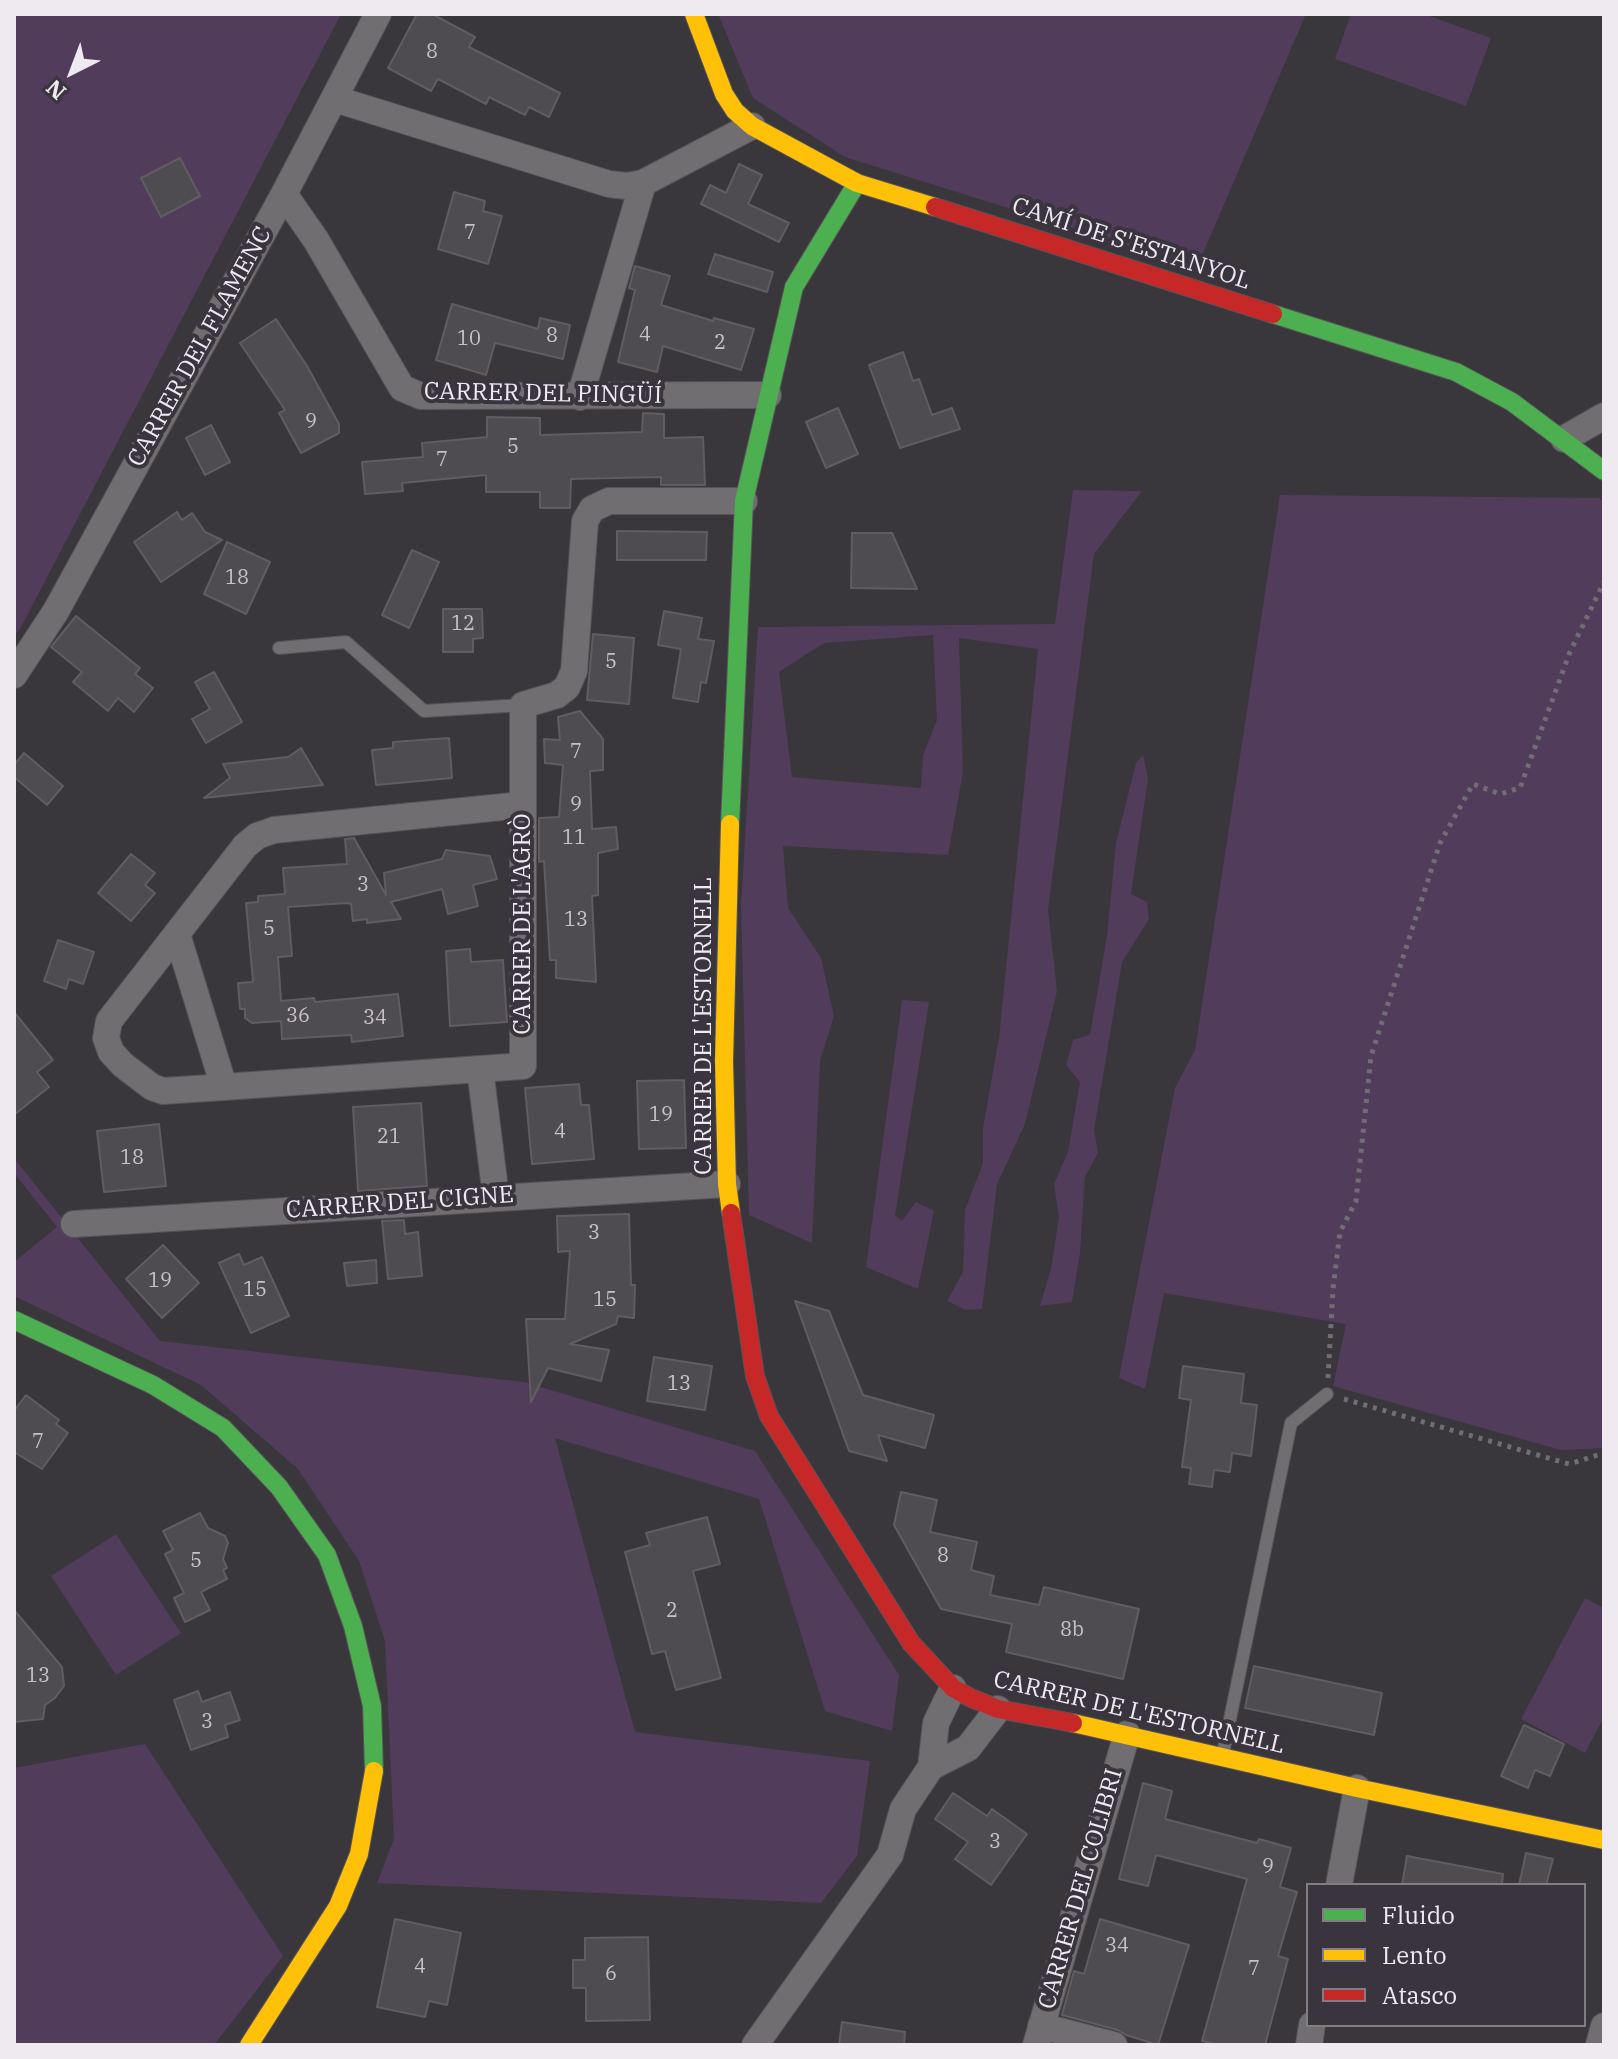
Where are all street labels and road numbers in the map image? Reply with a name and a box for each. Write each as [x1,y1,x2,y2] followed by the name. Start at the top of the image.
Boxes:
[1008,192,1254,296] street label: CAMÍ DE S'ESTANYOL
[122,222,278,472] street label: CARRER DEL FLAMENC
[424,378,662,410] street label: CARRER DEL PINGÜÍ
[509,813,537,1035] street label: CARRER DE L'AGRÒ
[690,877,718,1175] street label: CARRER DE L'ESTORNELL
[285,1181,515,1225] street label: CARRER DEL CIGNE
[991,1665,1287,1761] street label: CARRER DE L'ESTORNELL
[1033,1766,1129,2012] street label: CARRER DEL COLIBRI

